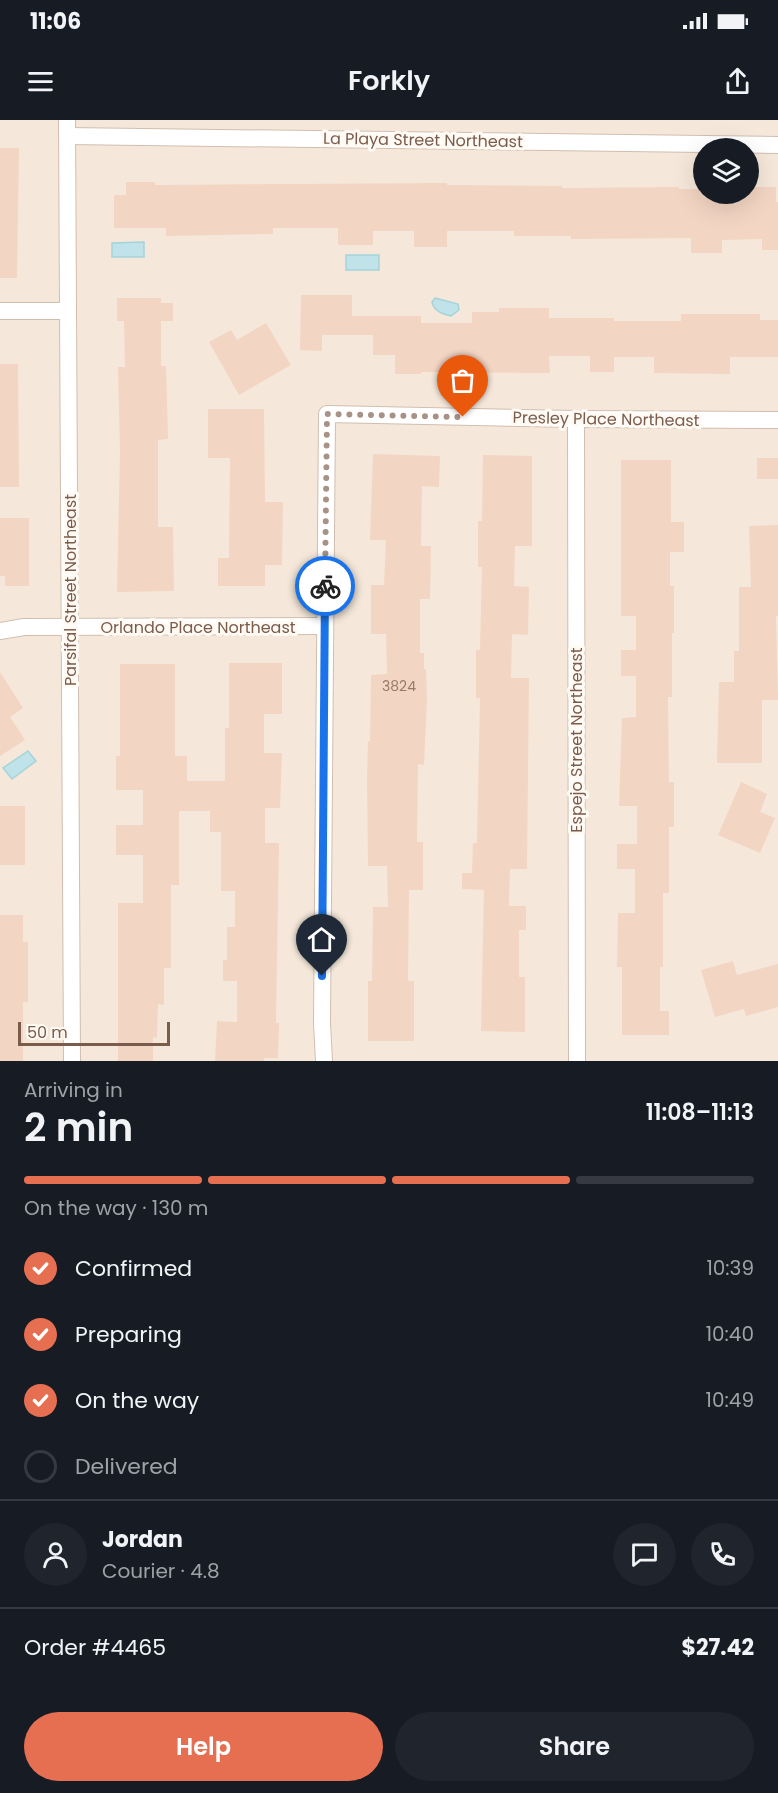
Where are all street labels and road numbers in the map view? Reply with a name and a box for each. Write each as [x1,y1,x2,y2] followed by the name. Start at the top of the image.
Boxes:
[323,127,523,153] street label: La Playa Street Northeast
[512,406,700,432] street label: Presley Place Northeast
[59,494,82,686] street label: Parsifal Street Northeast
[100,616,296,639] street label: Orlando Place Northeast
[565,647,588,833] street label: Espejo Street Northeast

